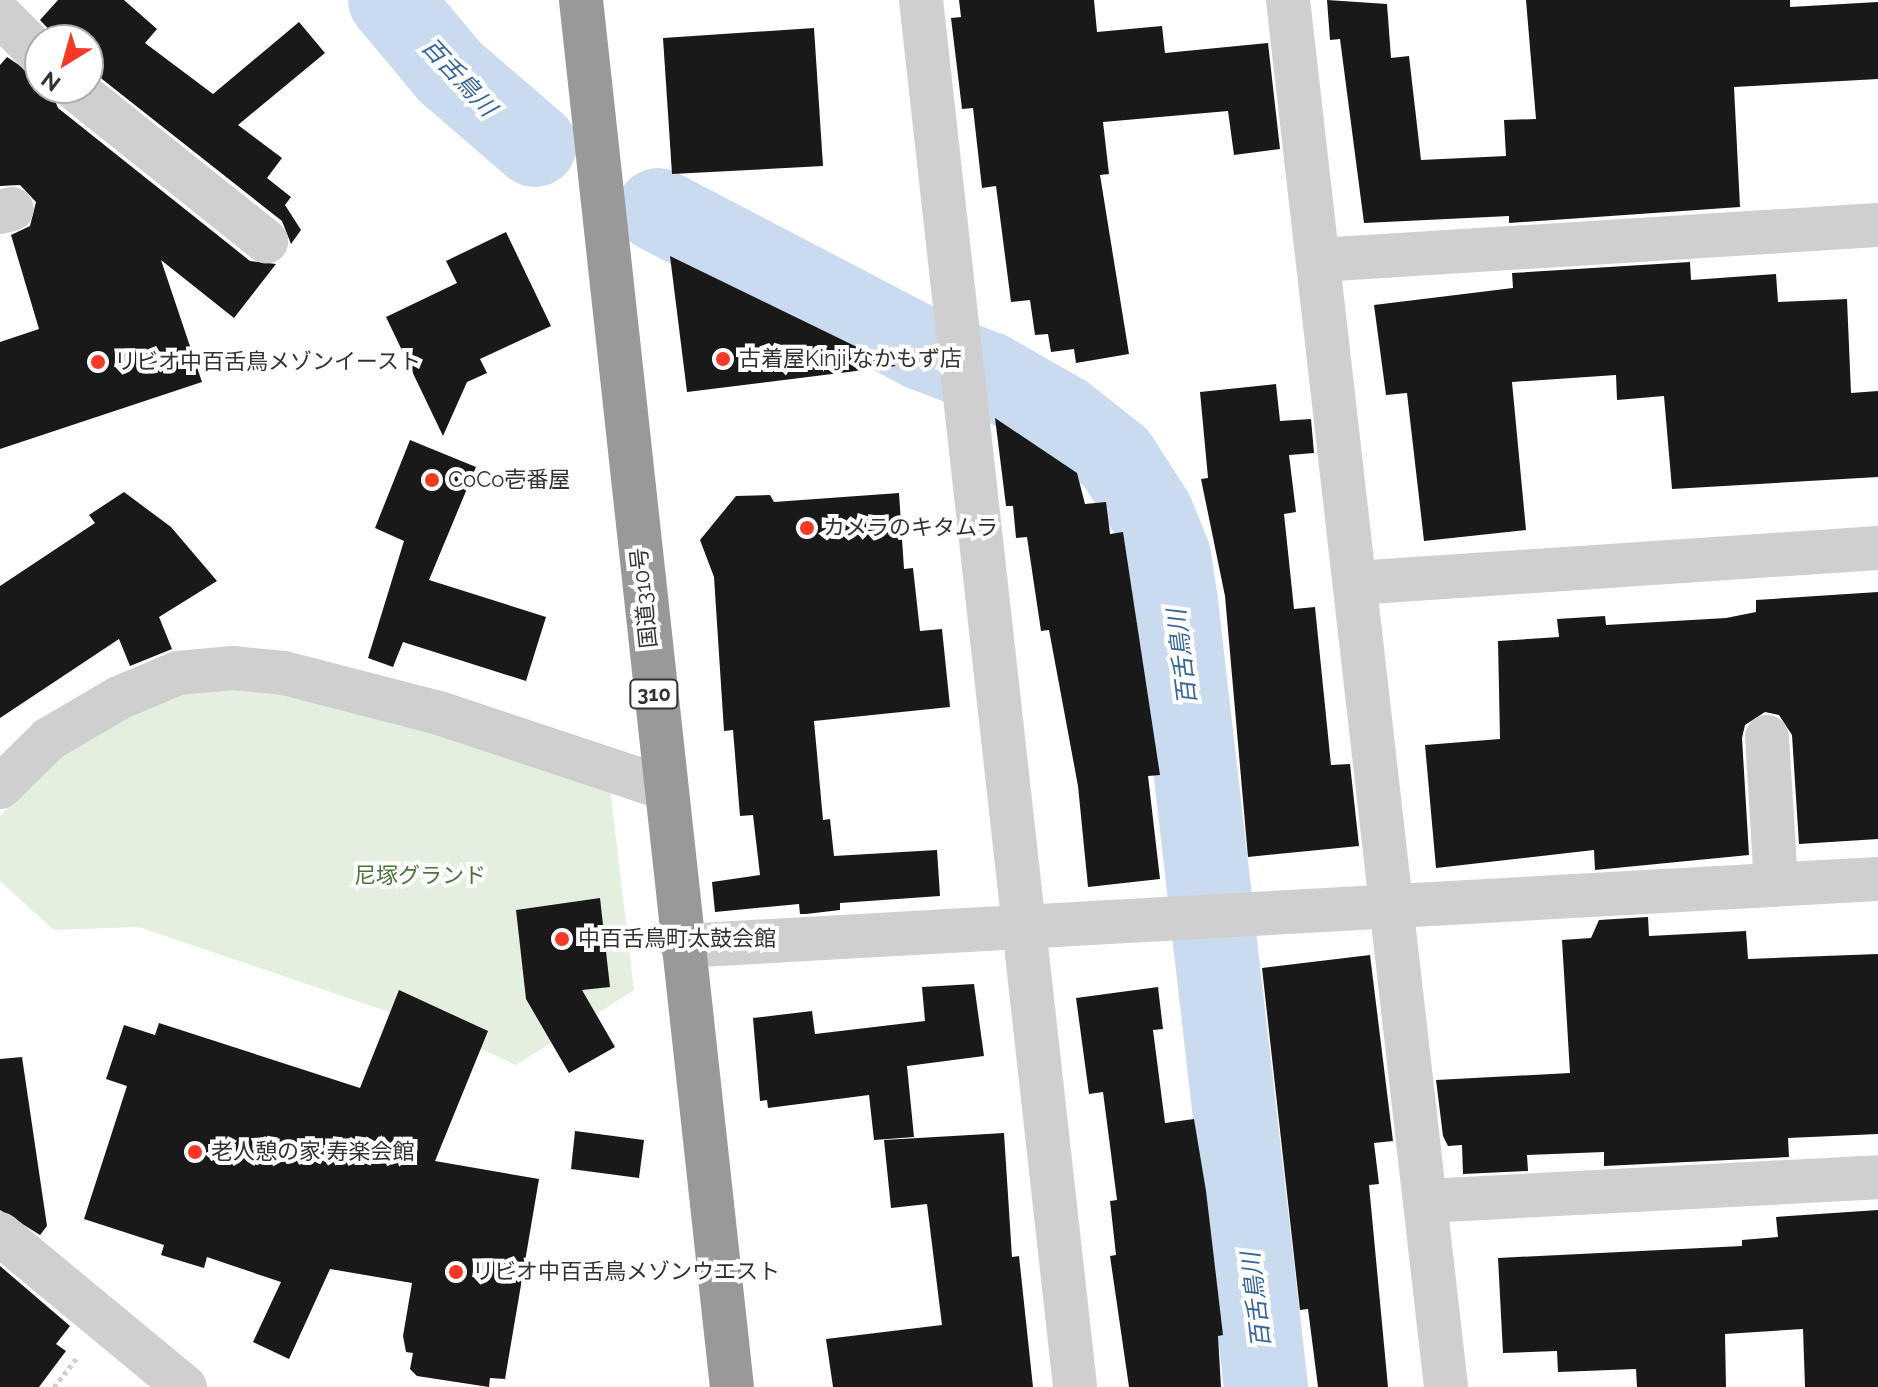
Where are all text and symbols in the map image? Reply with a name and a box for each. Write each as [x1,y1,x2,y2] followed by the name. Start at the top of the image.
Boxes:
[24,24,104,104] north arrow
[416,32,502,122] water label: 百舌鳥川
[36,66,65,97] text: N
[739,346,962,372] place label: 古着屋Kinji なかもず店
[114,349,422,375] place label: リビオ中百舌鳥メゾンイースト
[714,350,732,368] marker: 古着屋Kinji なかもず店
[89,353,107,371] marker: リビオ中百舌鳥メゾンイースト
[448,467,570,493] place label: CoCo壱番屋
[423,471,441,489] marker: CoCo壱番屋
[823,515,999,541] place label: カメラのキタムラ
[798,519,816,537] marker: カメラのキタムラ
[626,547,662,649] street label: 国道310号
[1162,608,1202,706] water label: 百舌鳥川
[628,678,680,710] road number: 310
[354,863,486,889] park label: 尼塚グランド
[578,926,776,952] place label: 中百舌鳥町太鼓会館
[553,930,571,948] marker: 中百舌鳥町太鼓会館
[211,1139,415,1165] place label: 老人憩の家 寿楽会館
[186,1143,204,1161] marker: 老人憩の家 寿楽会館
[1236,1251,1276,1349] water label: 百舌鳥川
[472,1259,780,1285] place label: リビオ中百舌鳥メゾンウエスト
[447,1263,465,1281] marker: リビオ中百舌鳥メゾンウエスト

